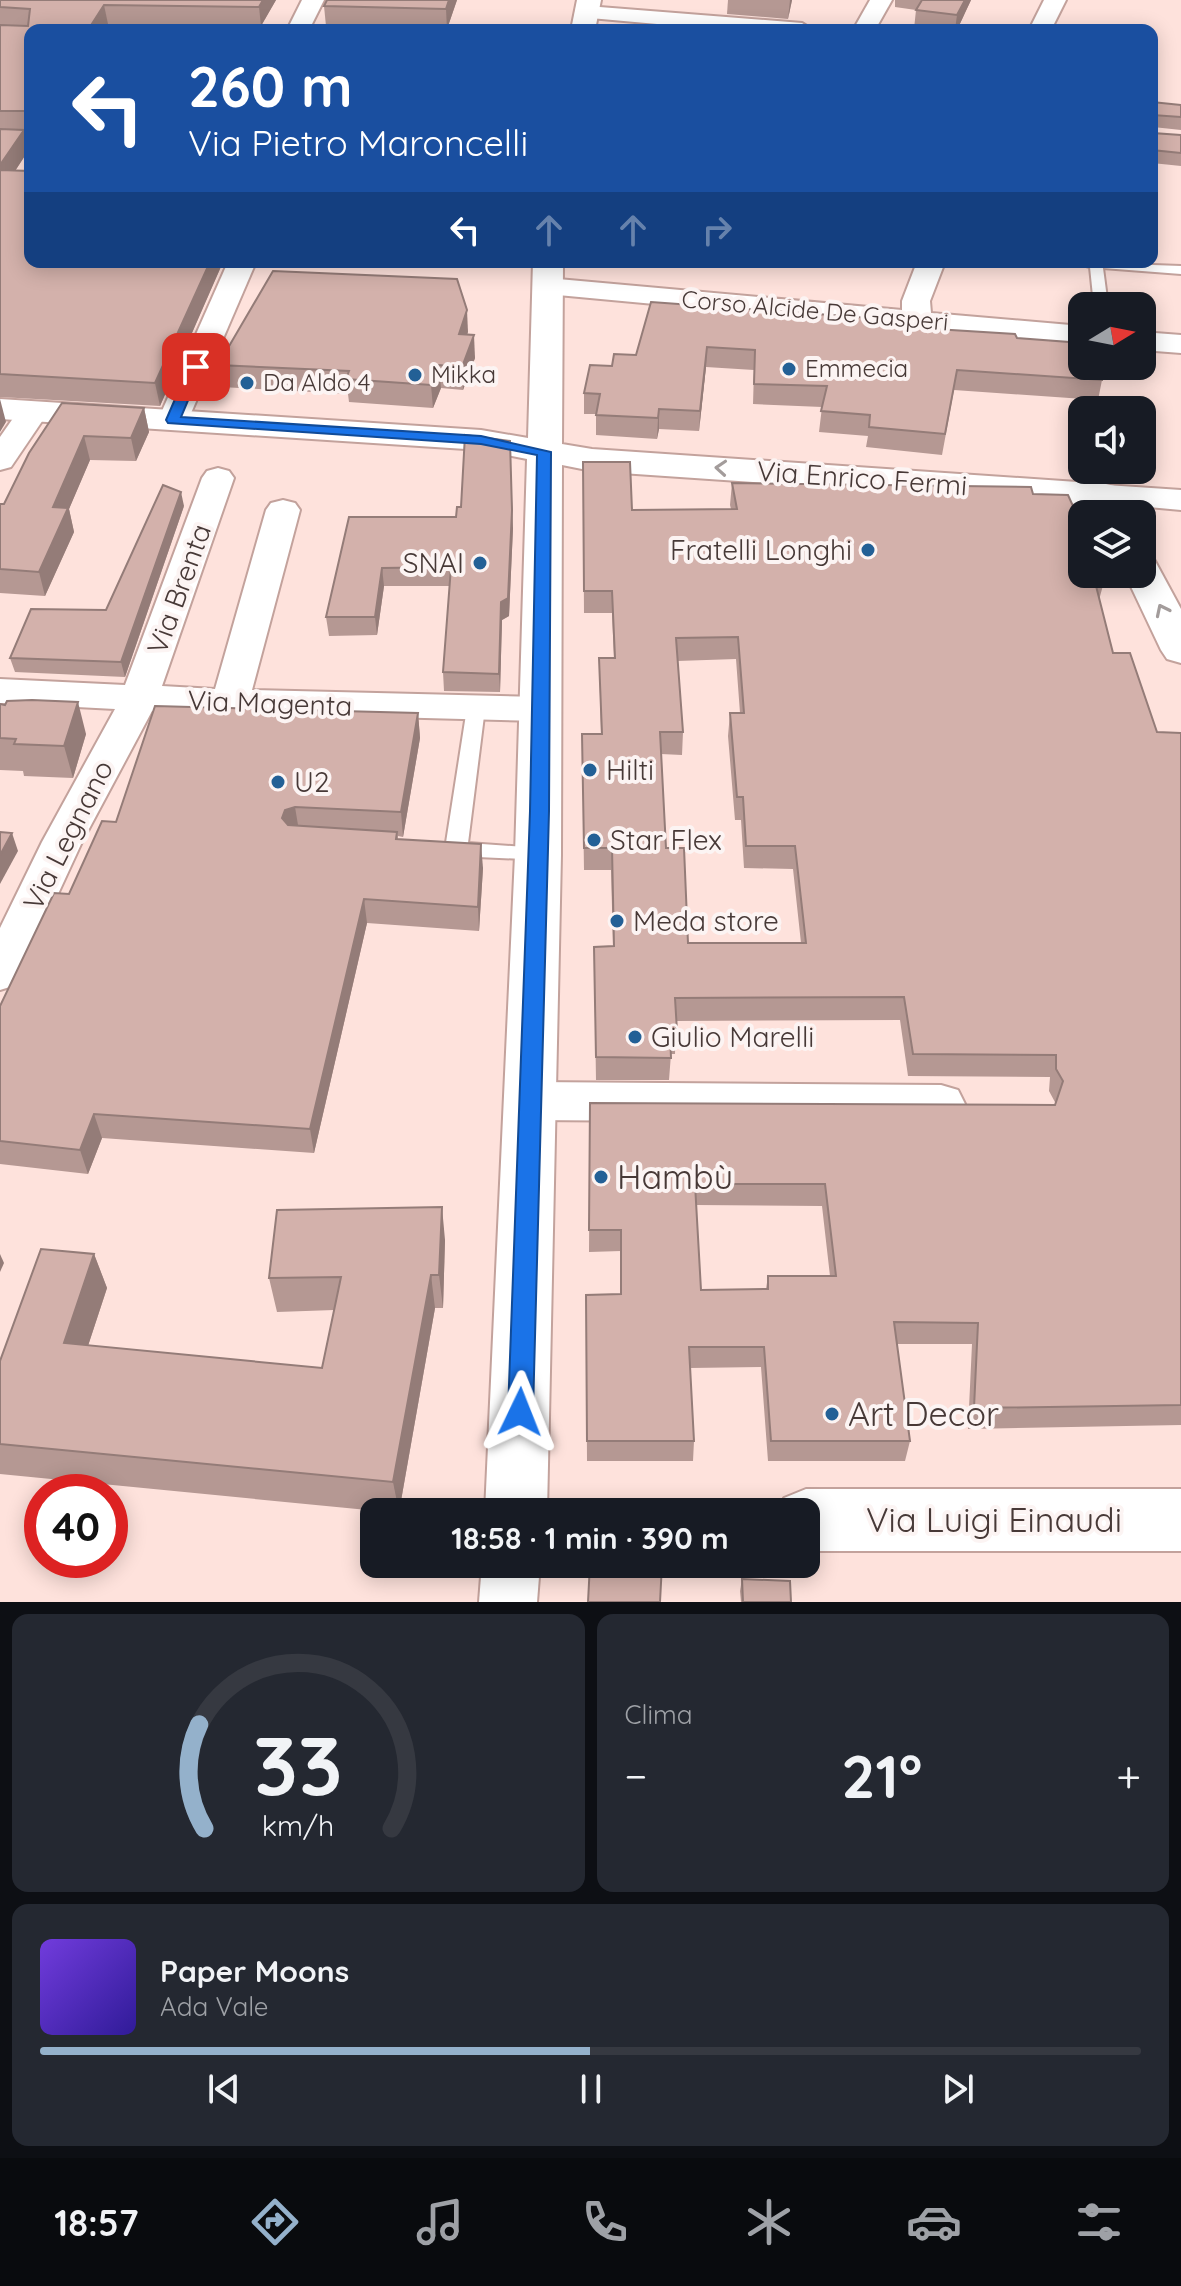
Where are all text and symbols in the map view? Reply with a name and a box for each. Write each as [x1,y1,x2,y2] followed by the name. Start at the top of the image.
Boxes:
[188,51,353,121] text: 260 m
[56,56,160,160] icon: left
[188,120,528,165] text: Via Pietro Maroncelli
[443,208,487,252] icon: left
[527,208,571,252] icon: ahead
[611,208,655,252] icon: ahead
[695,208,739,252] icon: right
[680,283,950,337] street label: Corso Alcide De Gasperi
[1068,292,1156,380] north arrow
[1068,292,1156,588] map controls
[162,333,230,401] pin
[174,345,218,389] icon: arrive
[805,353,908,383] place label: Emmecia
[431,359,496,389] place label: Mikka
[780,360,798,378] marker: Emmecia
[406,366,424,384] marker: Mikka
[263,367,370,397] place label: Da Aldo 4
[238,374,256,392] marker: Da Aldo 4
[1068,396,1156,484] button: sound
[756,453,968,502] street label: Via Enrico Fermi
[714,460,727,477] one-way arrow
[1068,500,1156,588] button: layers
[139,519,218,659] street label: Via Brenta
[670,532,852,567] place label: Fratelli Longhi
[859,541,877,559] marker: Fratelli Longhi
[403,545,464,580] place label: SNAI
[471,554,489,572] marker: SNAI
[1156,603,1171,618] one-way arrow
[187,682,353,723] street label: Via Magenta
[606,752,654,787] place label: Hilti
[15,754,120,916] street label: Via Legnano
[581,761,599,779] marker: Hilti
[294,764,329,799] place label: U2
[269,773,287,791] marker: U2
[610,822,722,857] place label: Star Flex
[585,831,603,849] marker: Star Flex
[633,903,779,938] place label: Meda store
[608,912,626,930] marker: Meda store
[651,1019,814,1054] place label: Giulio Marelli
[626,1028,644,1046] marker: Giulio Marelli
[617,1155,733,1198] place label: Hambù
[592,1168,610,1186] marker: Hambù
[478,1370,562,1454] position arrow
[848,1392,999,1435] place label: Art Decor
[823,1405,841,1423] marker: Art Decor
[24,1474,128,1578] speed limit sign: 40
[866,1498,1122,1541] street label: Via Luigi Einaudi
[451,1519,729,1557] text: 18:58 · 1 min · 390 m
[625,1698,693,1731] text: Clima
[254,1712,343,1816] text: 33
[841,1738,922,1813] text: 21°
[625,1748,647,1803] text: −
[1116,1748,1141,1803] text: +
[262,1807,335,1843] text: km/h
[160,1952,349,1990] text: Paper Moons
[160,1990,269,2023] text: Ada Vale
[202,2067,246,2111] icon: previous
[569,2067,613,2111] icon: pause
[936,2067,980,2111] icon: next
[247,2194,303,2250] icon: directions
[412,2194,468,2250] icon: music
[577,2194,633,2250] icon: phone
[741,2194,797,2250] icon: climate
[906,2194,962,2250] icon: car
[1071,2194,1127,2250] icon: filters
[54,2200,138,2245] text: 18:57

